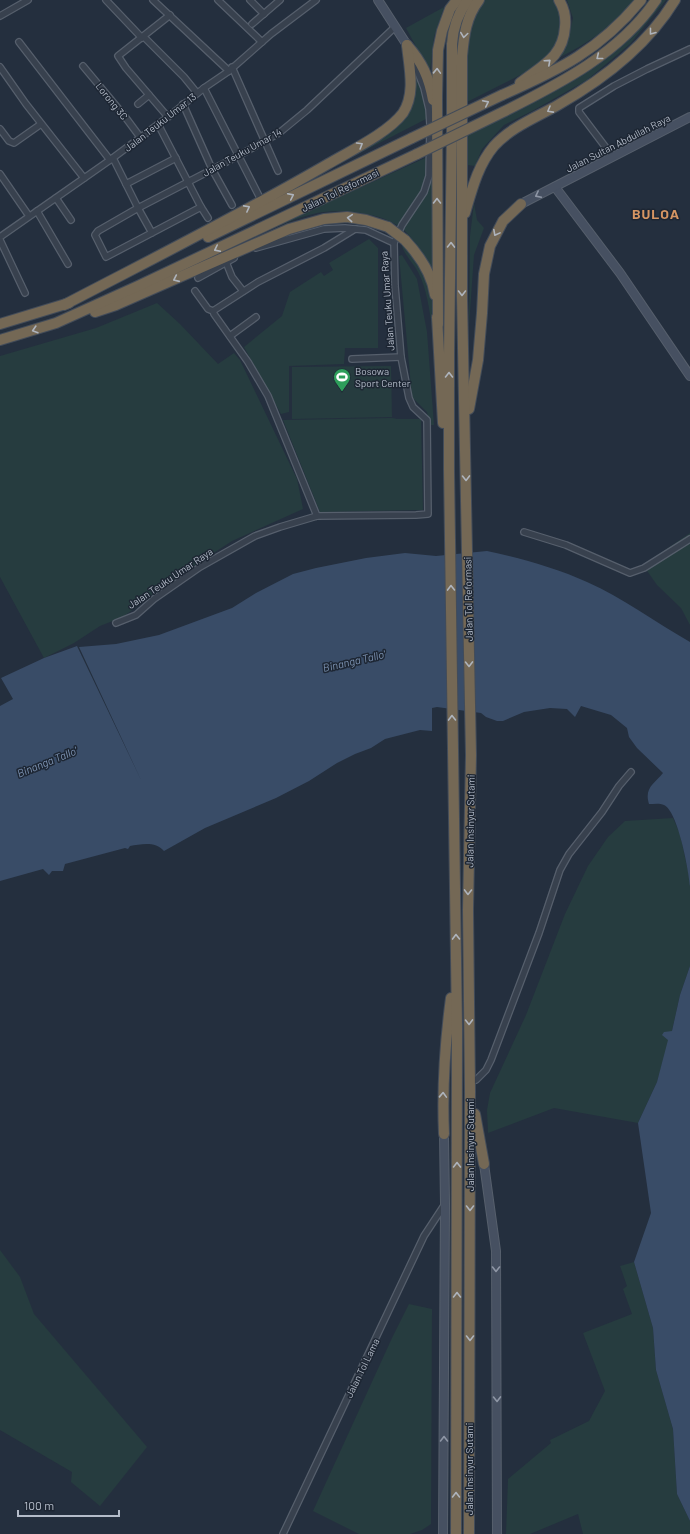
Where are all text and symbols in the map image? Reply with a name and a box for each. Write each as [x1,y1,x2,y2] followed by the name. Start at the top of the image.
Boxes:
[650,27,657,34] one-way arrow
[460,32,469,38] one-way arrow
[597,53,604,60] one-way arrow
[543,60,551,67] one-way arrow
[433,68,442,74] one-way arrow
[93,80,131,122] street label: Lorong 3C
[122,90,198,154] street label: Jalan Teuku Umar 13
[481,100,489,108] one-way arrow
[546,105,554,113] one-way arrow
[564,111,672,175] street label: Jalan Sultan Abdullah Raya
[200,125,284,179] street label: Jalan Teuku Umar 14
[356,143,364,150] one-way arrow
[299,166,381,214] street label: Jalan Tol Reformasi
[535,191,542,198] one-way arrow
[287,193,295,201] one-way arrow
[433,198,441,204] one-way arrow
[632,205,680,222] district label: BULOA
[243,206,250,213] one-way arrow
[347,214,353,223] one-way arrow
[494,229,501,237] one-way arrow
[447,242,455,248] one-way arrow
[214,244,221,252] one-way arrow
[378,251,396,351] street label: Jalan Teuku Umar Raya
[172,274,180,282] one-way arrow
[458,290,466,296] one-way arrow
[31,325,38,334] one-way arrow
[355,365,411,389] place label: Bosowa Sport Center
[332,367,352,392] sports icon: Bosowa Sport Center
[445,372,453,378] one-way arrow
[462,475,470,481] one-way arrow
[125,545,215,611] street label: Jalan Teuku Umar Raya
[461,557,475,641] street label: Jalan Tol Reformasi
[447,585,455,591] one-way arrow
[321,647,387,674] water label: Binanga Tallo'
[465,661,473,667] one-way arrow
[448,715,456,721] one-way arrow
[15,743,79,779] water label: Binanga Tallo'
[463,775,477,867] street label: Jalan Insinyur Sutami
[464,889,472,895] one-way arrow
[452,934,460,940] one-way arrow
[465,1019,473,1025] one-way arrow
[439,1092,447,1098] one-way arrow
[464,1099,476,1191] street label: Jalan Insinyur Sutami
[453,1162,461,1168] one-way arrow
[466,1205,474,1211] one-way arrow
[492,1266,500,1272] one-way arrow
[453,1292,461,1298] one-way arrow
[466,1335,474,1341] one-way arrow
[342,1336,382,1400] street label: Jalan Tol Lama
[493,1396,501,1402] one-way arrow
[463,1423,475,1515] street label: Jalan Insinyur Sutami
[440,1436,448,1442] one-way arrow
[18,1492,119,1518] scale bar
[452,1492,460,1498] one-way arrow
[24,1498,54,1512] text: 100 m

